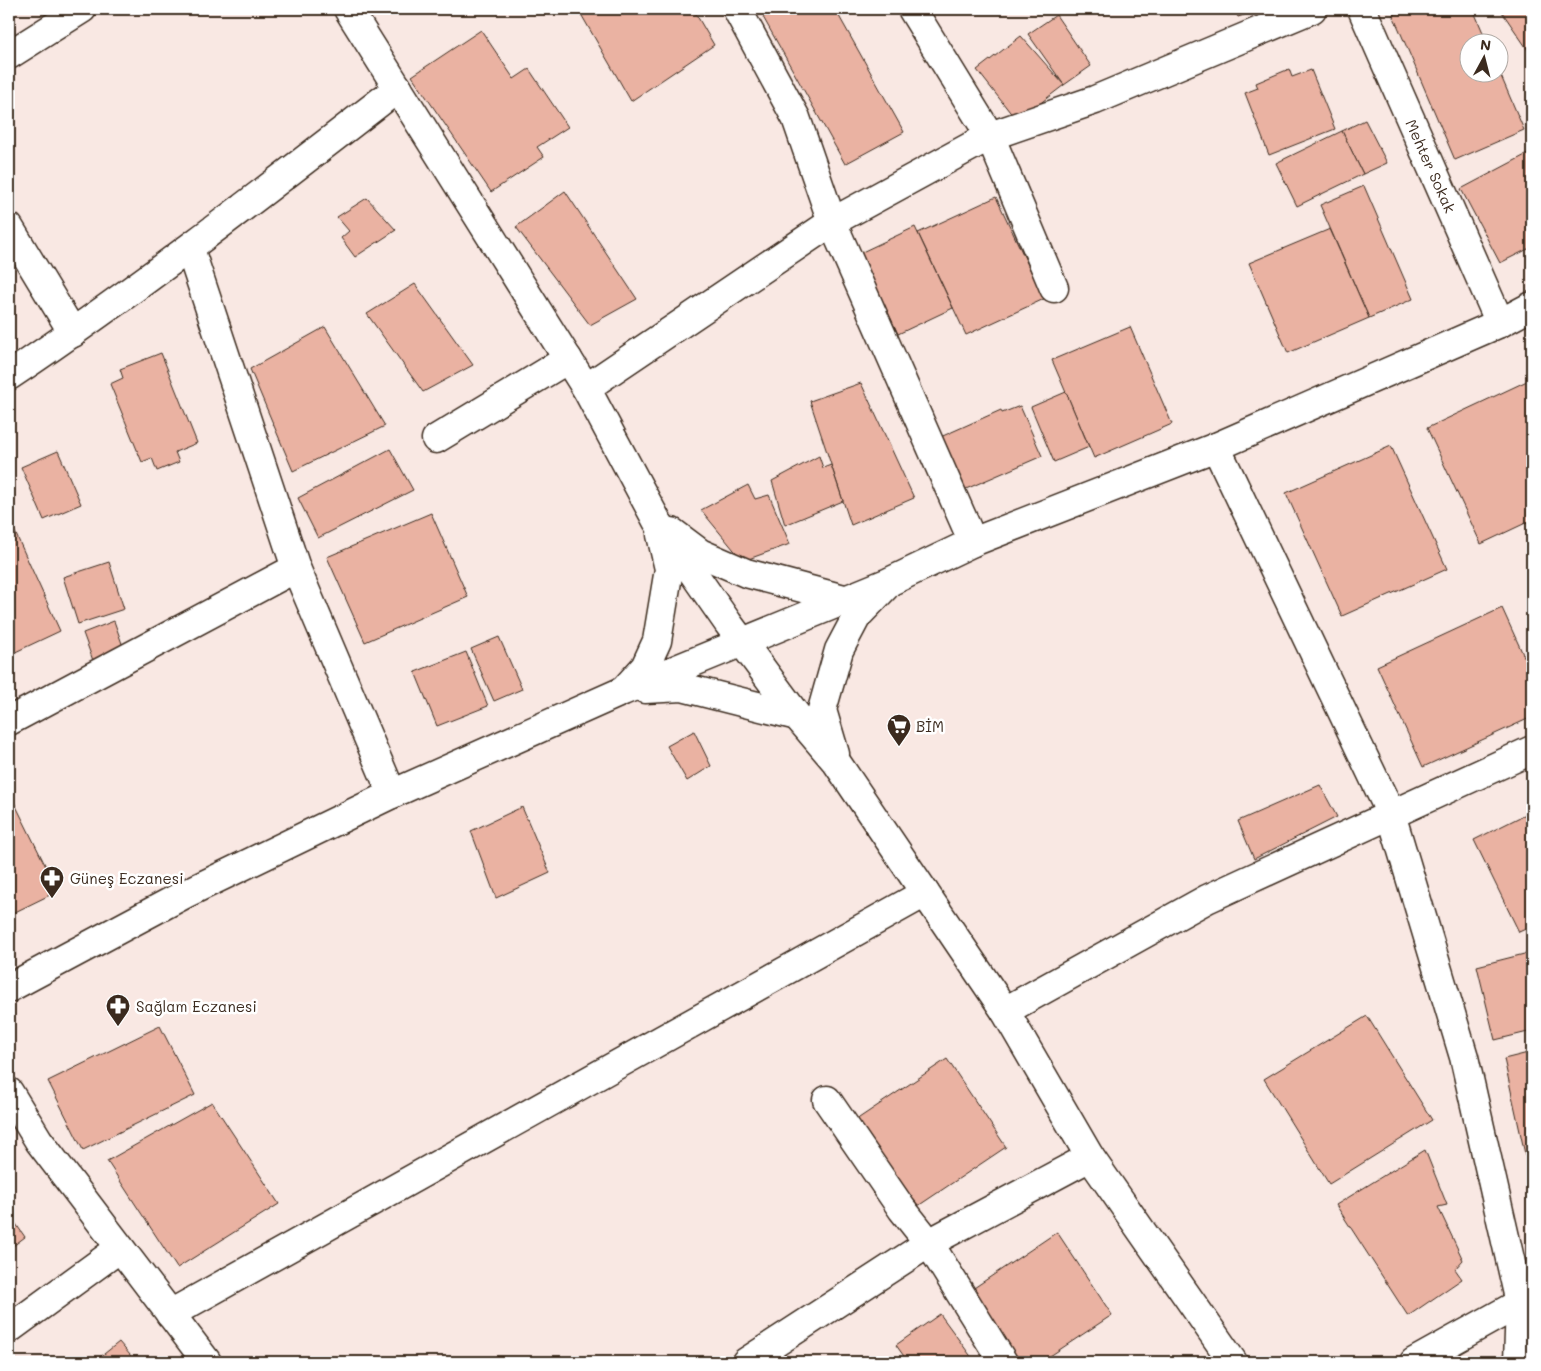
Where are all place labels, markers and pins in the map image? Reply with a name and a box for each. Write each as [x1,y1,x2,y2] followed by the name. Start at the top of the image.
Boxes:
[886,713,912,747] supermarket icon: BİM
[916,716,944,736] place label: BİM
[39,865,65,899] pharmacy icon: Güneş Eczanesi
[70,868,184,888] place label: Güneş Eczanesi
[105,993,131,1027] pharmacy icon: Sağlam Eczanesi
[136,996,257,1016] place label: Sağlam Eczanesi

